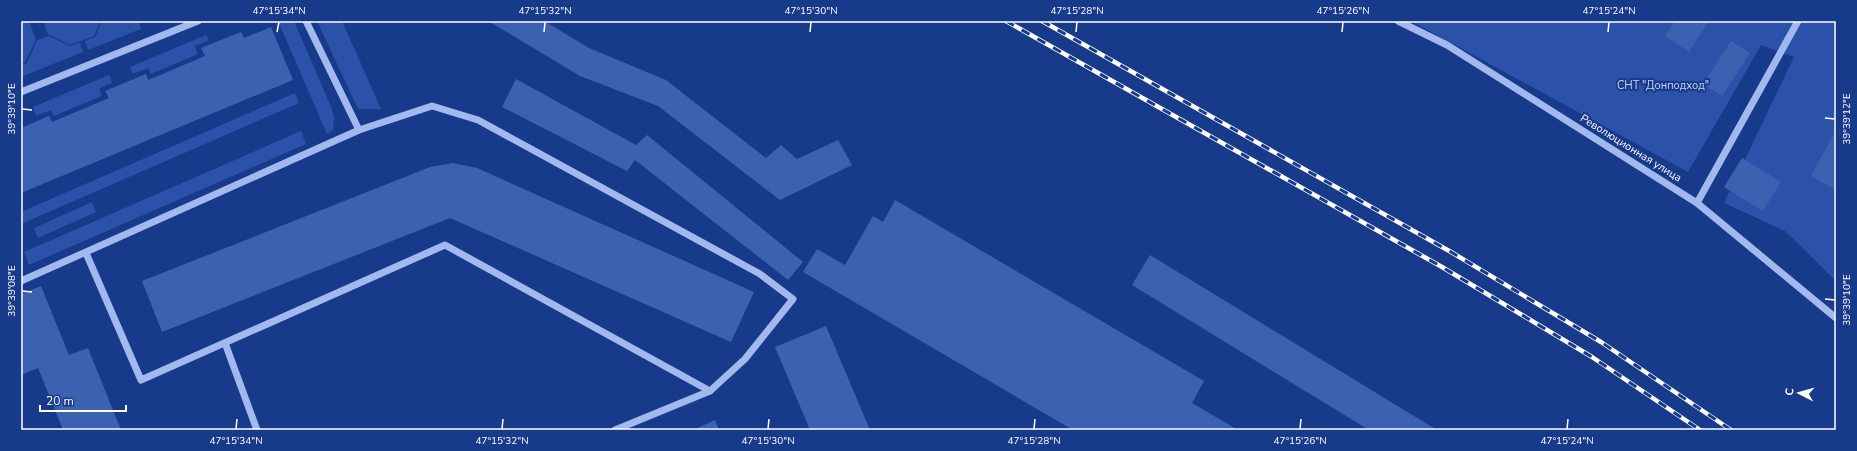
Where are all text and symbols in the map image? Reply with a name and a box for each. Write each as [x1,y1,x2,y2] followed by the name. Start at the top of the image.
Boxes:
[252,4,306,18] text: 47°15'34"N
[518,4,572,18] text: 47°15'32"N
[784,4,838,18] text: 47°15'30"N
[1050,4,1104,18] text: 47°15'28"N
[1316,4,1370,18] text: 47°15'26"N
[1582,4,1636,18] text: 47°15'24"N
[1617,78,1709,93] park label: СНТ "Донподход"
[5,83,19,135] text: 39°39'10"E
[1840,93,1854,145] text: 39°39'12"E
[1577,111,1685,185] street label: Революционная улица
[5,265,19,317] text: 39°39'08"E
[1840,274,1854,326] text: 39°39'10"E
[1779,373,1819,413] north arrow
[40,387,126,413] scale bar
[1782,387,1797,397] text: С
[46,393,74,409] text: 20 m
[209,434,263,448] text: 47°15'34"N
[475,434,529,448] text: 47°15'32"N
[741,434,795,448] text: 47°15'30"N
[1007,434,1061,448] text: 47°15'28"N
[1273,434,1327,448] text: 47°15'26"N
[1540,434,1594,448] text: 47°15'24"N

